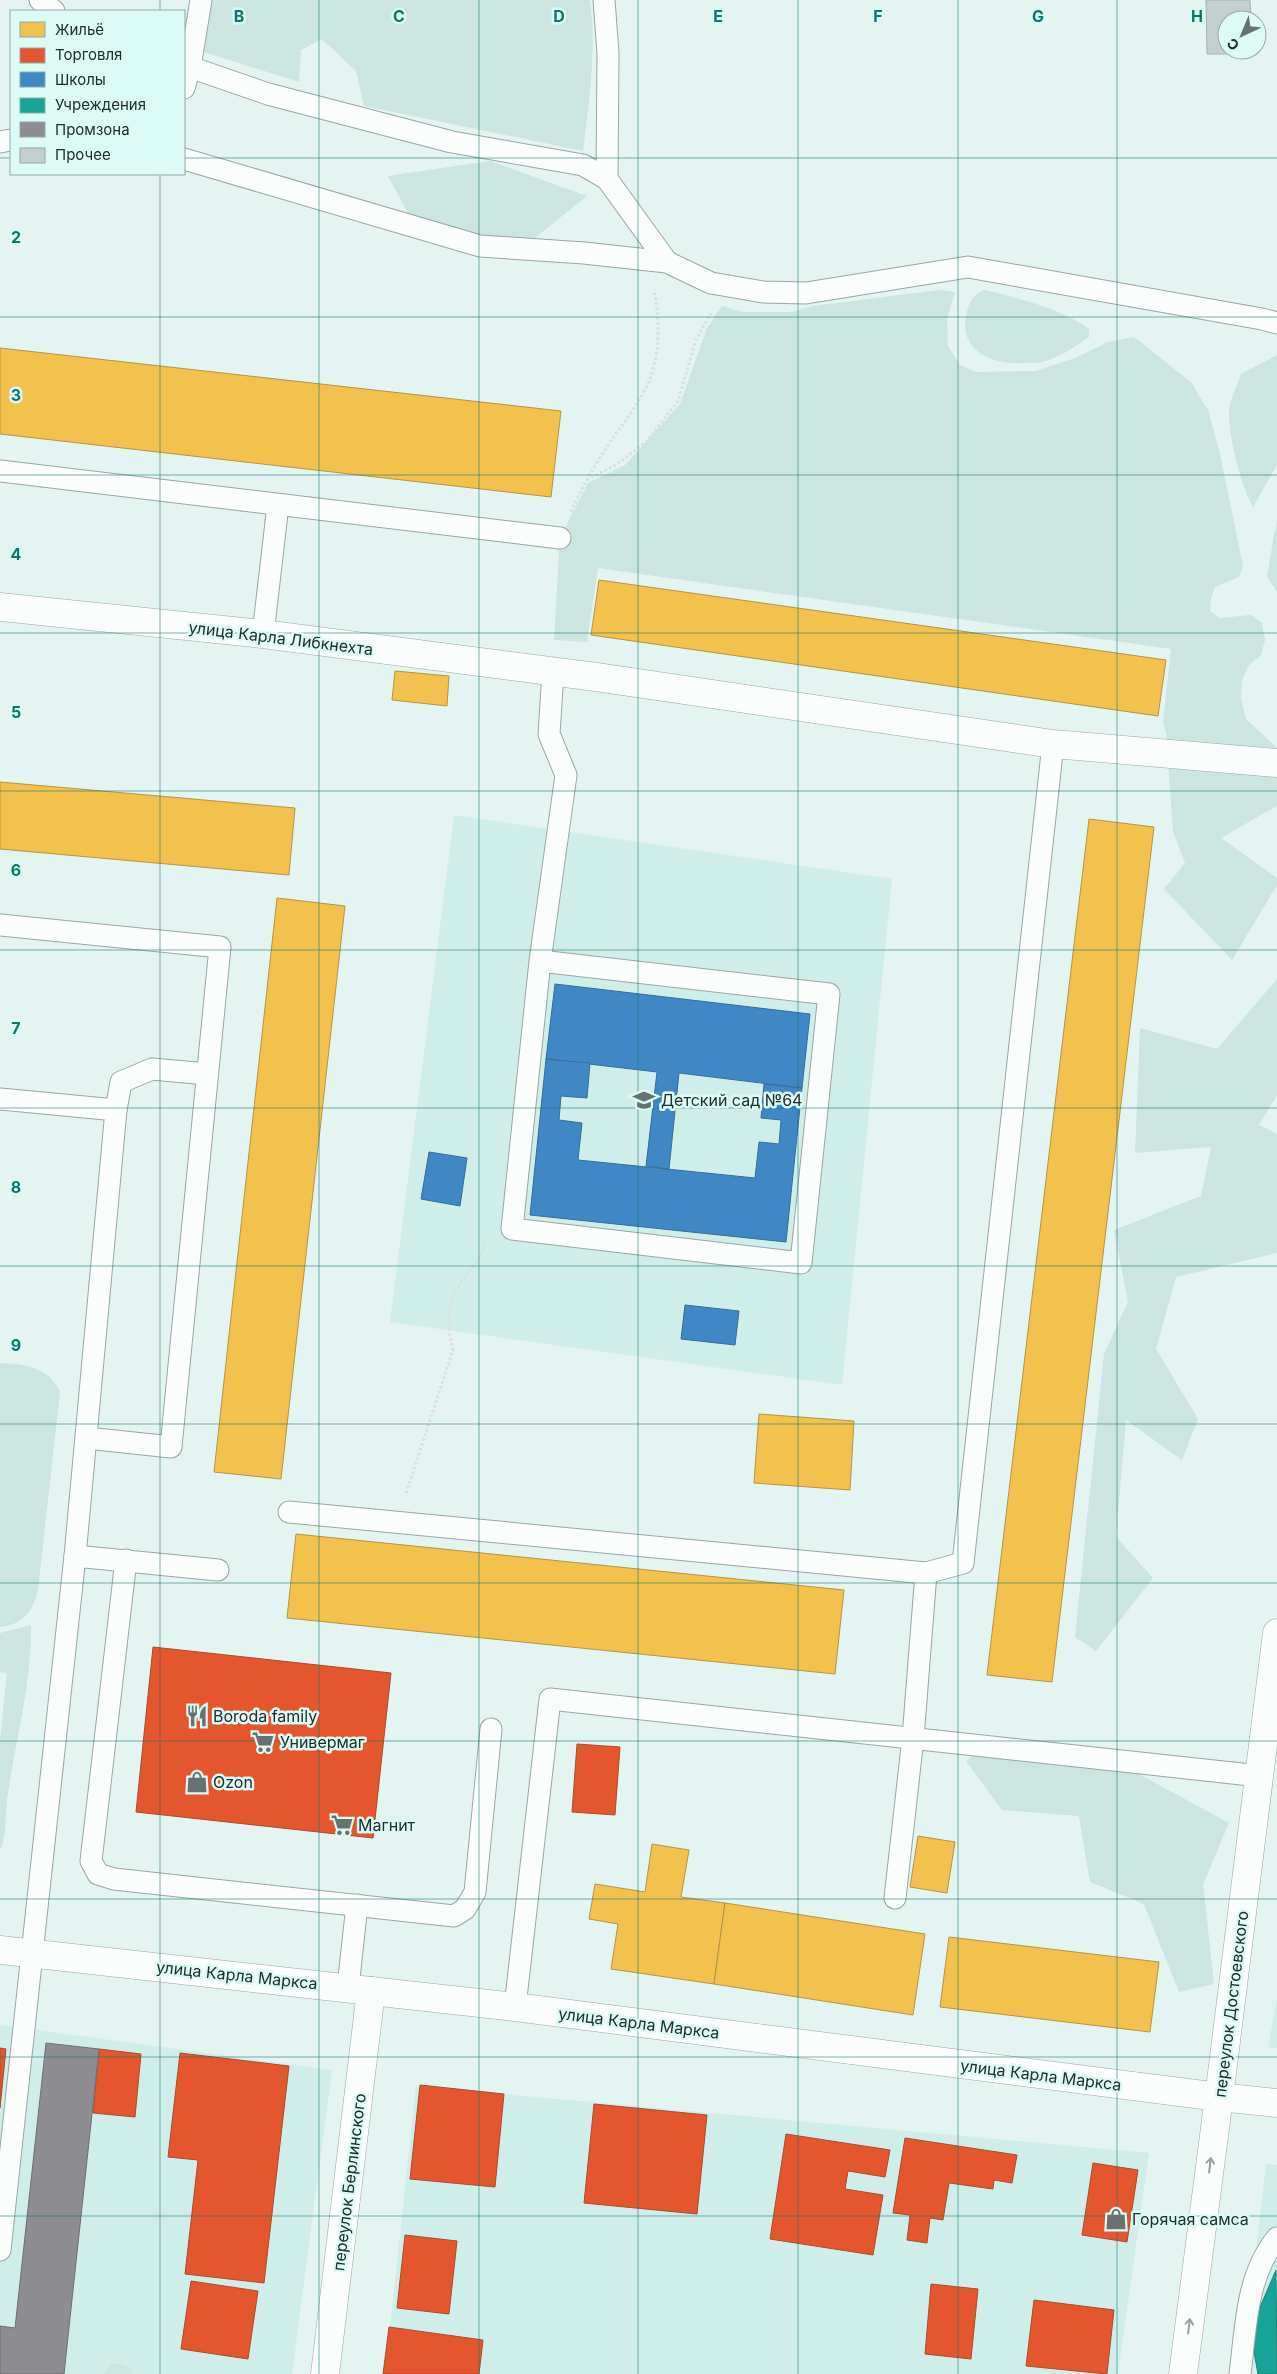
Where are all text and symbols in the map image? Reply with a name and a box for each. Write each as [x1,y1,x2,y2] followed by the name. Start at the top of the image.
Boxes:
[234,6,244,26] text: B
[393,6,405,26] text: C
[553,6,565,26] text: D
[713,6,723,26] text: E
[873,6,883,26] text: F
[1032,6,1044,26] text: G
[1191,6,1203,26] text: H
[10,10,185,175] legend
[1217,10,1267,60] north arrow
[55,20,104,39] text: Жильё
[1223,35,1242,54] text: С
[55,45,122,64] text: Торговля
[55,70,106,89] text: Школы
[55,95,146,114] text: Учреждения
[55,120,130,139] text: Промзона
[55,145,111,164] text: Прочее
[11,227,21,247] text: 2
[11,385,21,405] text: 3
[11,544,22,564] text: 4
[188,617,374,659] street label: улица Карла Либкнехта
[11,702,21,722] text: 5
[11,860,21,880] text: 6
[11,1018,21,1038] text: 7
[631,1087,657,1113] school or university icon: Детский сад №64
[661,1090,802,1110] place label: Детский сад №64
[11,1177,21,1197] text: 8
[11,1335,21,1355] text: 9
[184,1703,210,1729] restaurant icon: Boroda family
[213,1706,317,1726] place label: Boroda family
[250,1729,276,1755] supermarket icon: Универмаг
[280,1732,365,1752] place label: Универмаг
[184,1769,210,1795] shop icon: Ozon
[213,1772,253,1792] place label: Ozon
[329,1812,355,1838] supermarket icon: Магнит
[358,1815,416,1835] place label: Магнит
[1210,1909,1252,2099] street label: переулок Достоевского
[155,1957,319,1993] street label: улица Карла Маркса
[557,2003,721,2043] street label: улица Карла Маркса
[959,2055,1123,2095] street label: улица Карла Маркса
[328,2092,370,2272] street label: переулок Берлинского
[1205,2157,1215,2173] one-way arrow
[1103,2206,1129,2232] shop icon: Горячая самса
[1132,2209,1249,2229] place label: Горячая самса
[1184,2318,1194,2334] one-way arrow

